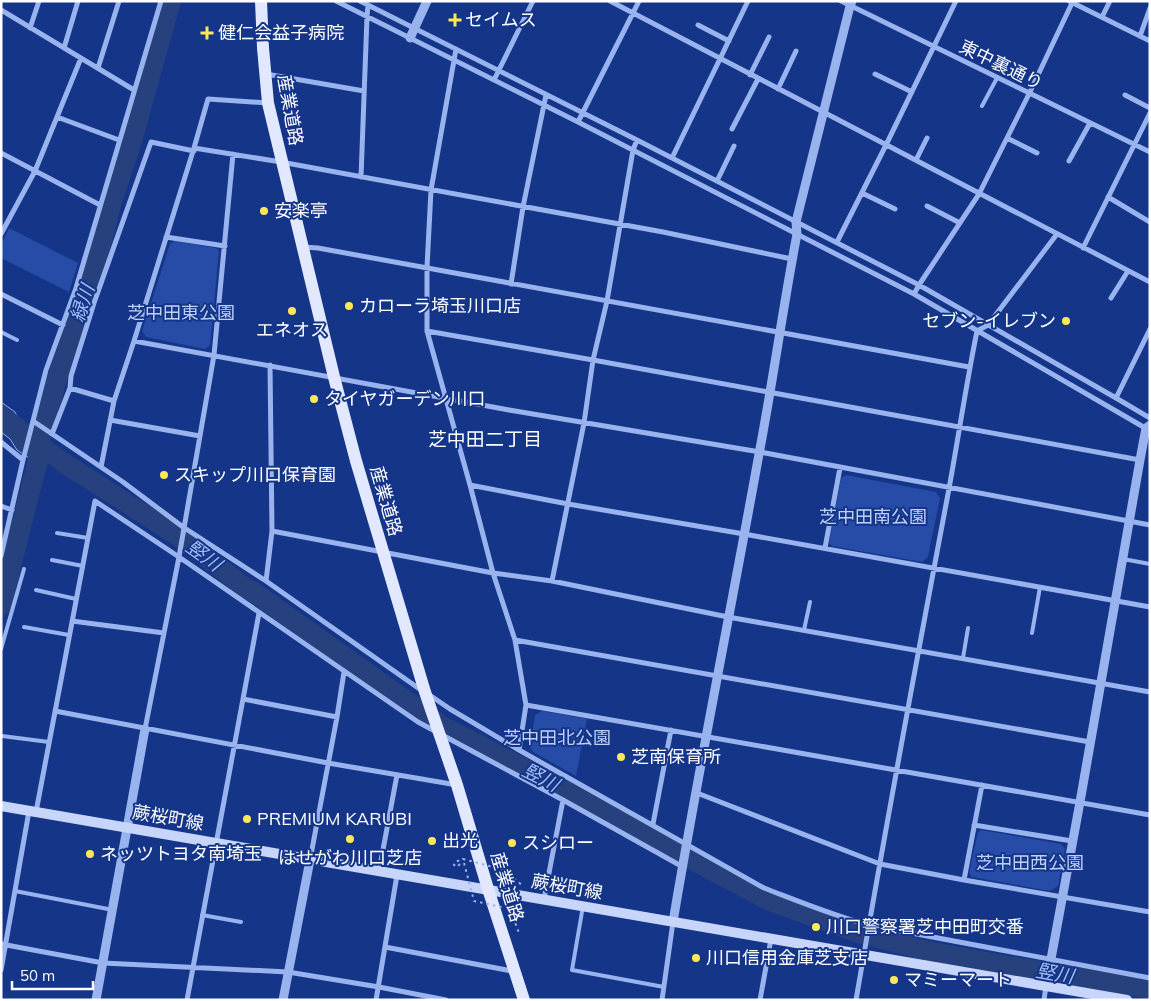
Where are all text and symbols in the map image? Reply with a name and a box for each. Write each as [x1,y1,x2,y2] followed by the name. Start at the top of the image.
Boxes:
[465,8,537,31] place label: セイムス
[449,14,461,26] marker: セイムス
[218,21,344,44] place label: 健仁会益子病院
[200,26,214,40] marker: 健仁会益子病院
[956,34,1047,95] street label: 東中裏通り
[273,72,308,147] street label: 産業道路
[274,199,328,222] place label: 安楽亭
[258,205,270,217] marker: 安楽亭
[65,279,100,325] water label: 緑川
[359,294,521,317] place label: カローラ埼玉川口店
[343,300,355,312] marker: カローラ埼玉川口店
[127,301,235,324] park label: 芝中田東公園
[286,305,298,317] marker: エネオス
[922,309,1056,332] place label: セブン-イレブン
[1060,315,1072,327] marker: セブン-イレブン
[256,318,328,341] place label: エネオス
[324,387,485,410] place label: タイヤガーデン川口
[308,393,320,405] marker: タイヤガーデン川口
[428,427,542,451] district label: 芝中田二丁目
[174,463,336,486] place label: スキップ川口保育園
[366,463,407,539] street label: 産業道路
[158,469,170,481] marker: スキップ川口保育園
[819,505,927,528] park label: 芝中田南公園
[182,534,228,577] water label: 竪川
[503,726,611,749] park label: 芝中田北公園
[631,745,721,768] place label: 芝南保育所
[615,751,627,763] marker: 芝南保育所
[519,758,565,797] water label: 竪川
[131,800,206,835] street label: 蕨桜町線
[257,807,412,830] place label: PREMIUM KARUBI
[241,813,253,825] marker: PREMIUM KARUBI
[442,829,478,852] place label: 出光
[522,831,594,854] place label: スシロー
[344,833,356,845] marker: はせがわ川口芝店
[426,835,438,847] marker: 出光
[506,837,518,849] marker: スシロー
[100,842,262,865] place label: ネッツトヨタ南埼玉
[278,846,422,869] place label: はせがわ川口芝店
[84,848,96,860] marker: ネッツトヨタ南埼玉
[486,849,529,925] street label: 産業道路
[976,851,1084,874] park label: 芝中田西公園
[530,869,605,904] street label: 蕨桜町線
[826,915,1024,938] place label: 川口警察署芝中田町交番
[810,921,822,933] marker: 川口警察署芝中田町交番
[706,946,868,969] place label: 川口信用金庫芝支店
[690,952,702,964] marker: 川口信用金庫芝支店
[12,958,94,990] scale bar
[1034,958,1078,988] water label: 竪川
[20,966,55,985] text: 50 m
[904,968,1012,991] place label: マミーマート
[888,974,900,986] marker: マミーマート

